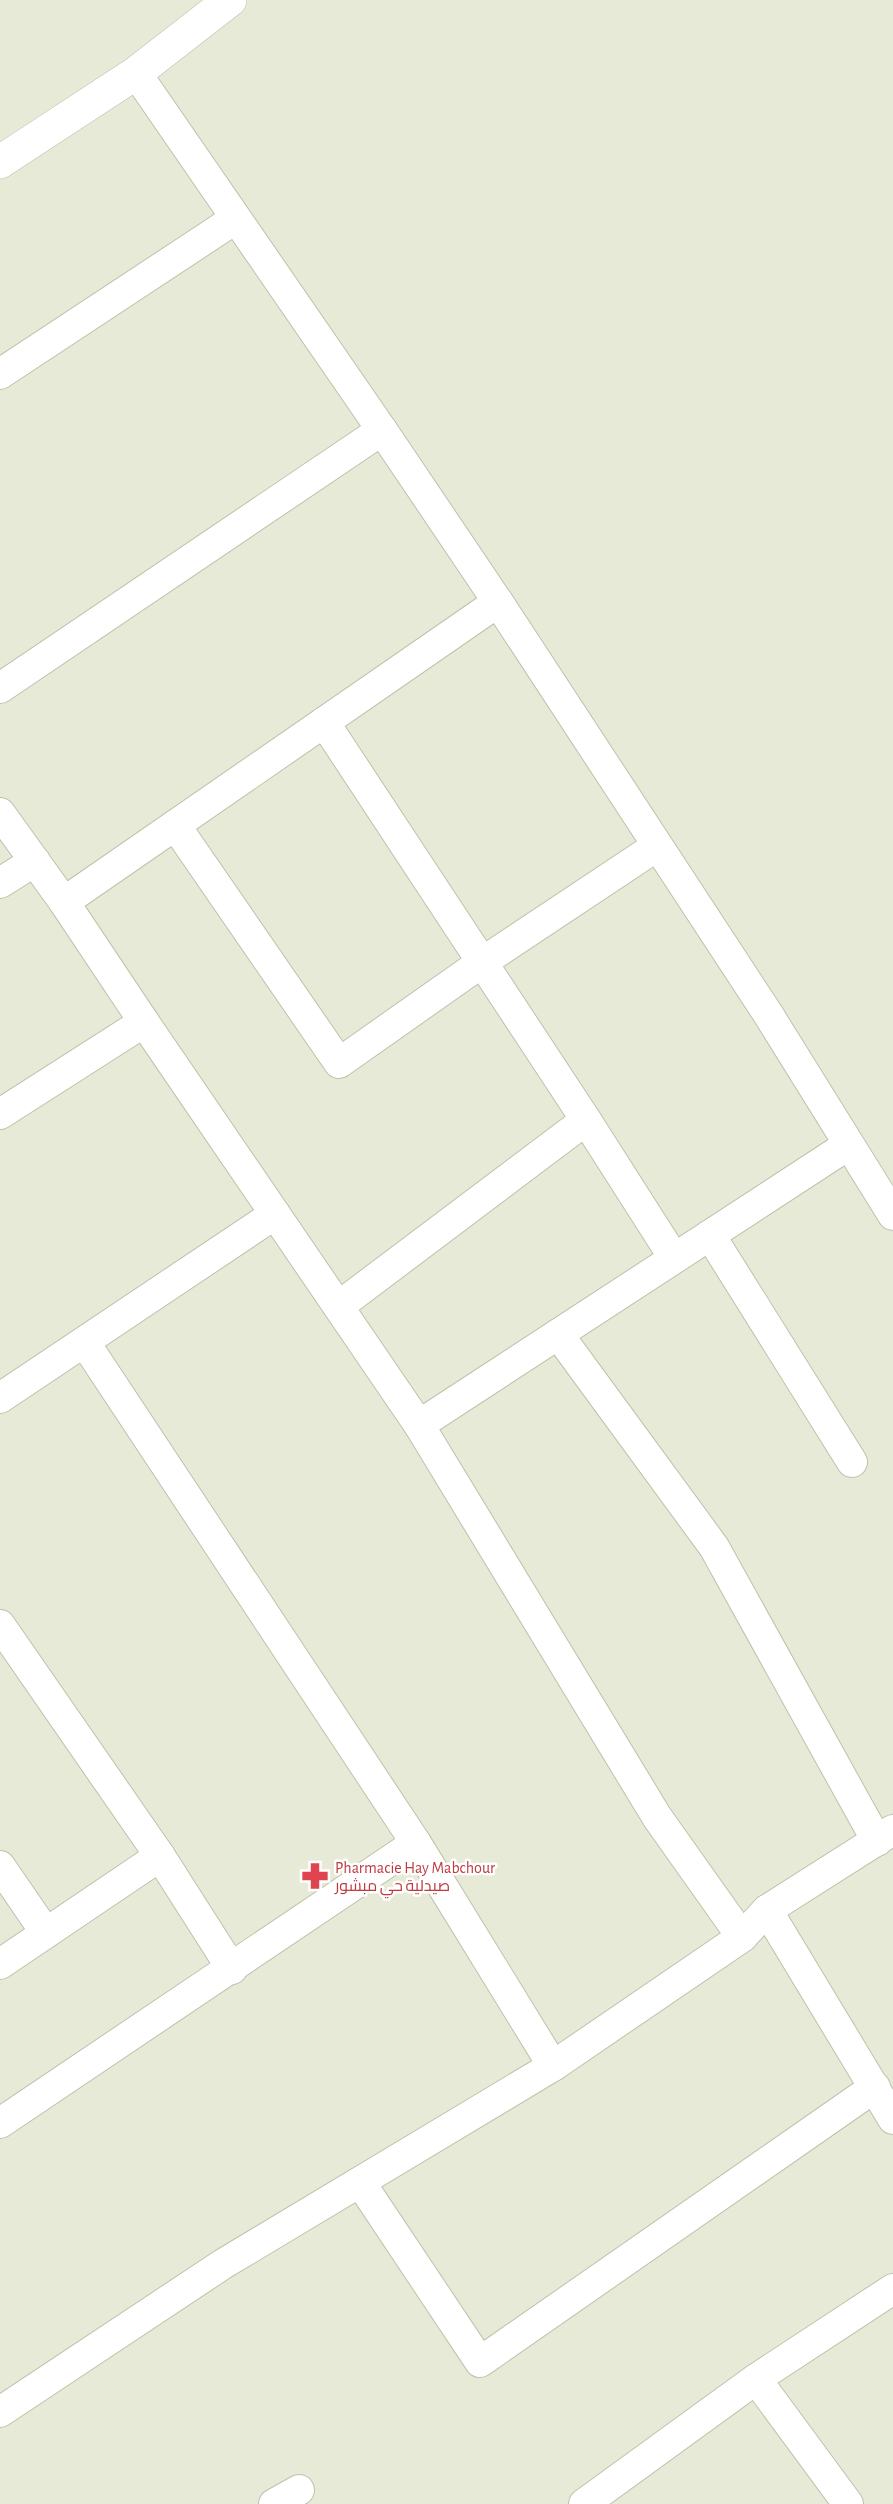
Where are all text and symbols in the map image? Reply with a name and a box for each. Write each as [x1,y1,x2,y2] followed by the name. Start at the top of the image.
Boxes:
[334,1860,496,1899] place label: Pharmacie Hay Mabchour صيدلية حي مبشور
[300,1861,330,1891] pharmacy icon: Pharmacie Hay Mabchour صيدلية حي مبشور

